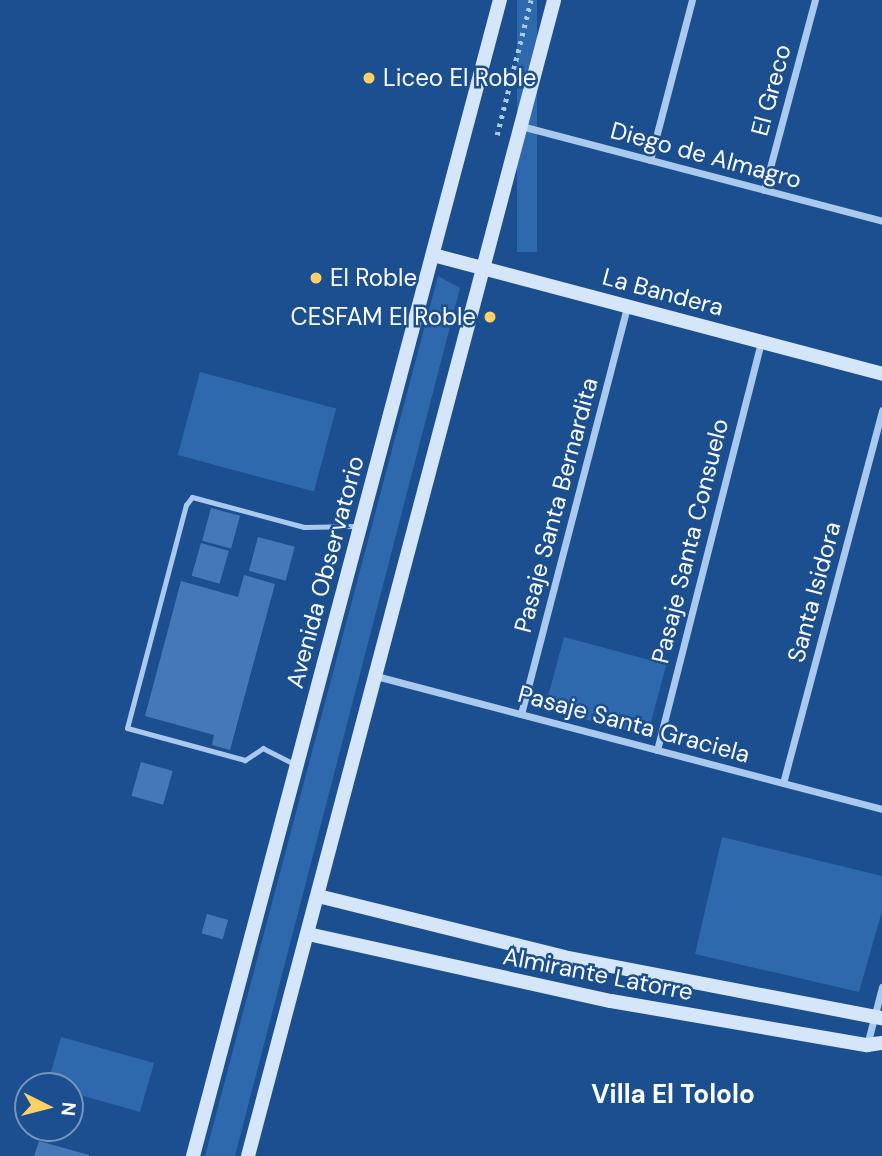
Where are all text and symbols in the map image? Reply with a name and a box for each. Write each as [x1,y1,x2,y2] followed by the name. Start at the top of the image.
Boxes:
[745,41,797,139] street label: El Greco
[383,64,536,92] place label: Liceo El Roble
[361,70,377,86] marker: Liceo El Roble
[608,116,804,194] street label: Diego de Almagro
[599,262,727,322] street label: La Bandera
[330,264,417,292] place label: El Roble
[308,270,324,286] marker: El Roble
[291,303,476,331] place label: CESFAM El Roble
[482,309,498,325] marker: CESFAM El Roble
[508,375,604,635] street label: Pasaje Santa Bernardita
[646,416,734,666] street label: Pasaje Santa Consuelo
[280,453,370,691] street label: Avenida Observatorio
[781,519,847,665] street label: Santa Isidora
[515,679,753,769] street label: Pasaje Santa Graciela
[501,941,695,1007] street label: Almirante Latorre
[14,1072,84,1142] north arrow
[591,1079,755,1111] district label: Villa El Tololo
[55,1101,82,1117] text: N

